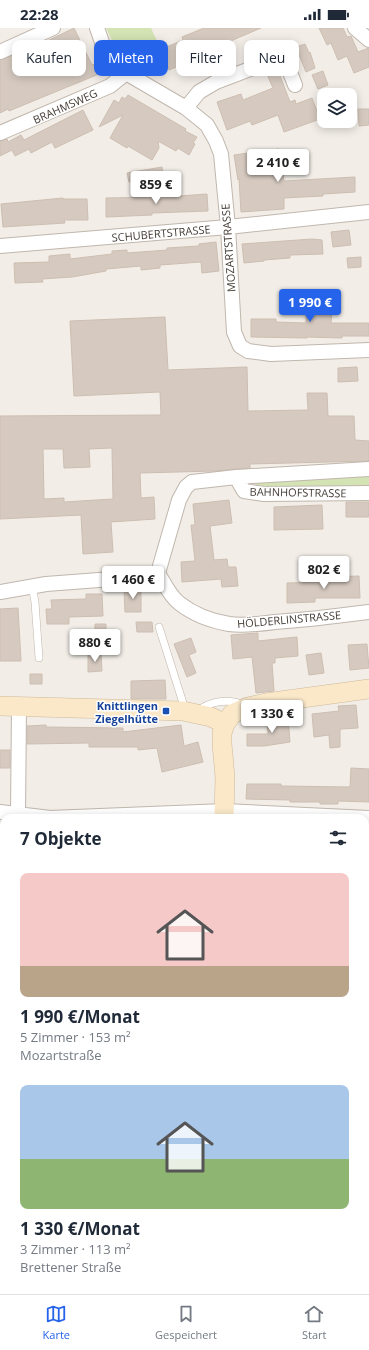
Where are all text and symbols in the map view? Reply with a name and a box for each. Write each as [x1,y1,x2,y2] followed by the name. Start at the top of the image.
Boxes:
[20,4,59,24] text: 22:28
[12,40,86,76] chip: Kaufen
[94,40,168,76] chip: Mieten
[176,40,236,76] chip: Filter
[244,40,299,76] chip: Neu
[30,85,100,127] street label: BRAHMSWEG
[317,88,357,128] map controls
[317,88,357,128] button: layers
[241,149,315,183] pin: 2 410 €
[256,153,300,171] text: 2 410 €
[128,171,184,205] pin: 859 €
[139,175,173,193] text: 859 €
[217,203,239,293] street label: MOZARTSTRASSE
[111,221,211,245] street label: SCHUBERTSTRASSE
[273,289,347,323] pin: 1 990 €
[288,293,332,311] text: 1 990 €
[249,484,347,500] street label: BAHNHOFSTRASSE
[296,556,352,590] pin: 802 €
[307,560,341,578] text: 802 €
[96,566,170,600] pin: 1 460 €
[111,570,155,588] text: 1 460 €
[236,607,342,631] street label: HÖLDERLINSTRASSE
[67,629,123,663] pin: 880 €
[78,633,112,651] text: 880 €
[95,698,158,726] place label: Knittlingen Ziegelhütte
[235,700,309,734] pin: 1 330 €
[250,704,294,722] text: 1 330 €
[161,706,171,716] marker: Knittlingen Ziegelhütte
[20,827,102,850] text: 7 Objekte
[327,827,349,849] icon: filters
[149,899,221,971] icon: home
[20,1005,140,1028] text: 1 990 €/Monat
[20,1028,131,1046] text: 5 Zimmer · 153 m²
[20,1046,102,1064] text: Mozartstraße
[149,1111,221,1183] icon: home
[20,1217,140,1240] text: 1 330 €/Monat
[20,1240,131,1258] text: 3 Zimmer · 113 m²
[20,1258,121,1276] text: Brettener Straße
[43,1303,70,1342] tab: Karte
[155,1303,217,1342] tab: Gespeichert
[302,1303,326,1342] tab: Start

